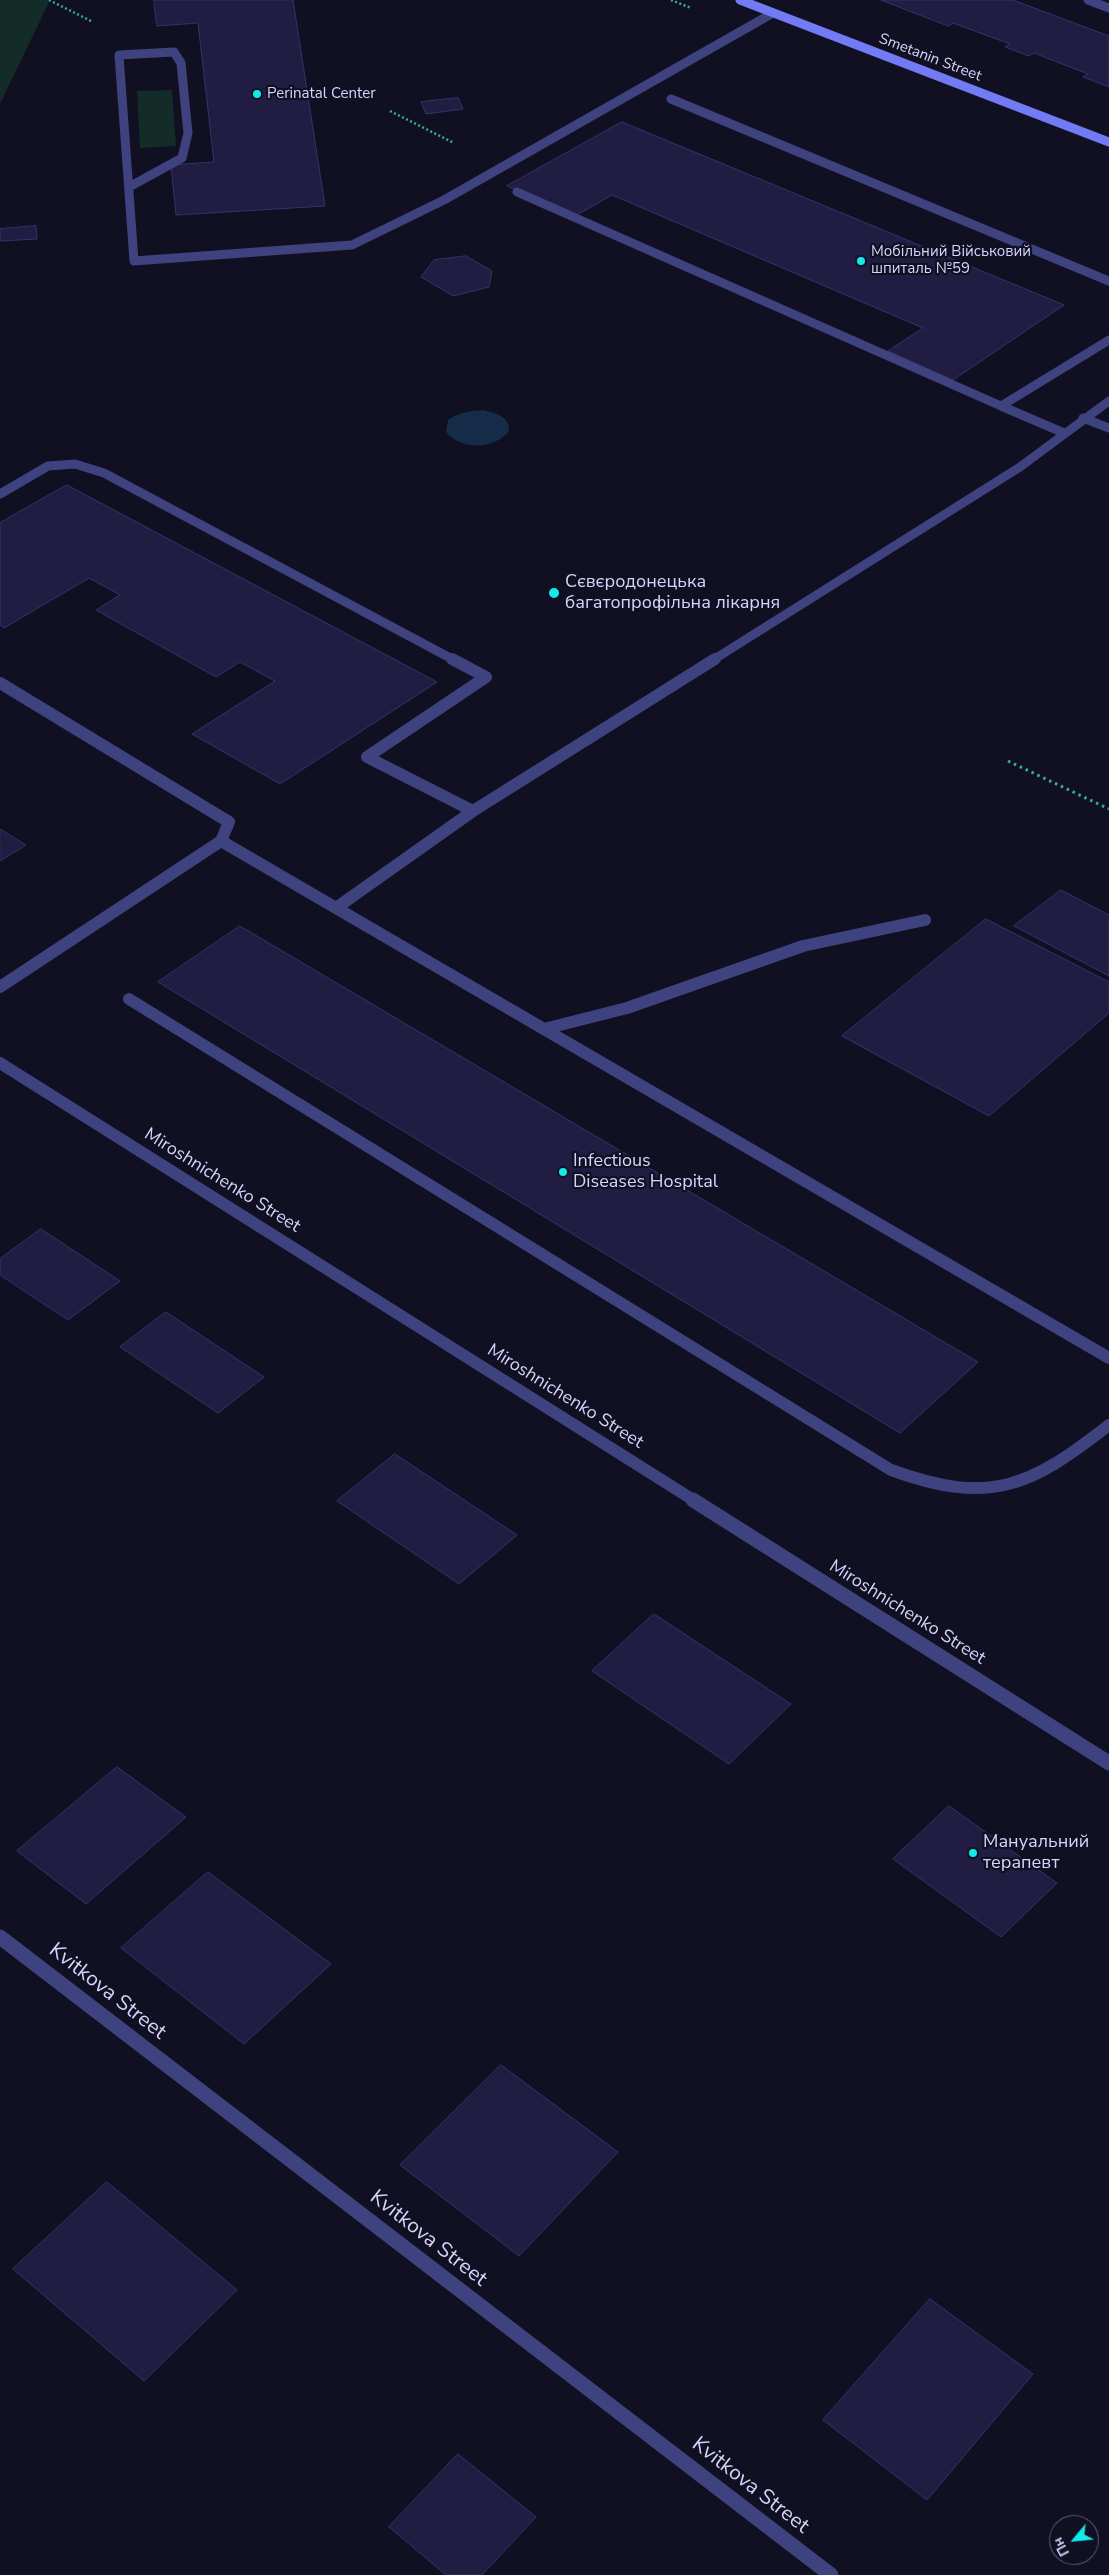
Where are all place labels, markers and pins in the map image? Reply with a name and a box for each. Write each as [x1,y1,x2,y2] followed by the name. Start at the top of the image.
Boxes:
[267,85,376,103] place label: Perinatal Center
[251,88,263,100] marker: Perinatal Center
[871,243,1031,278] place label: Мобільний Військовий шпиталь №59
[855,255,867,267] marker: Мобільний Військовий шпиталь №59
[565,572,780,614] place label: Сєвєродонецька багатопрофільна лікарня
[547,586,561,600] marker: Сєвєродонецька багатопрофільна лікарня
[573,1151,718,1194] place label: Infectious Diseases Hospital
[557,1166,569,1178] marker: Infectious Diseases Hospital
[983,1832,1089,1875] place label: Мануальний терапевт
[967,1847,979,1859] marker: Мануальний терапевт

